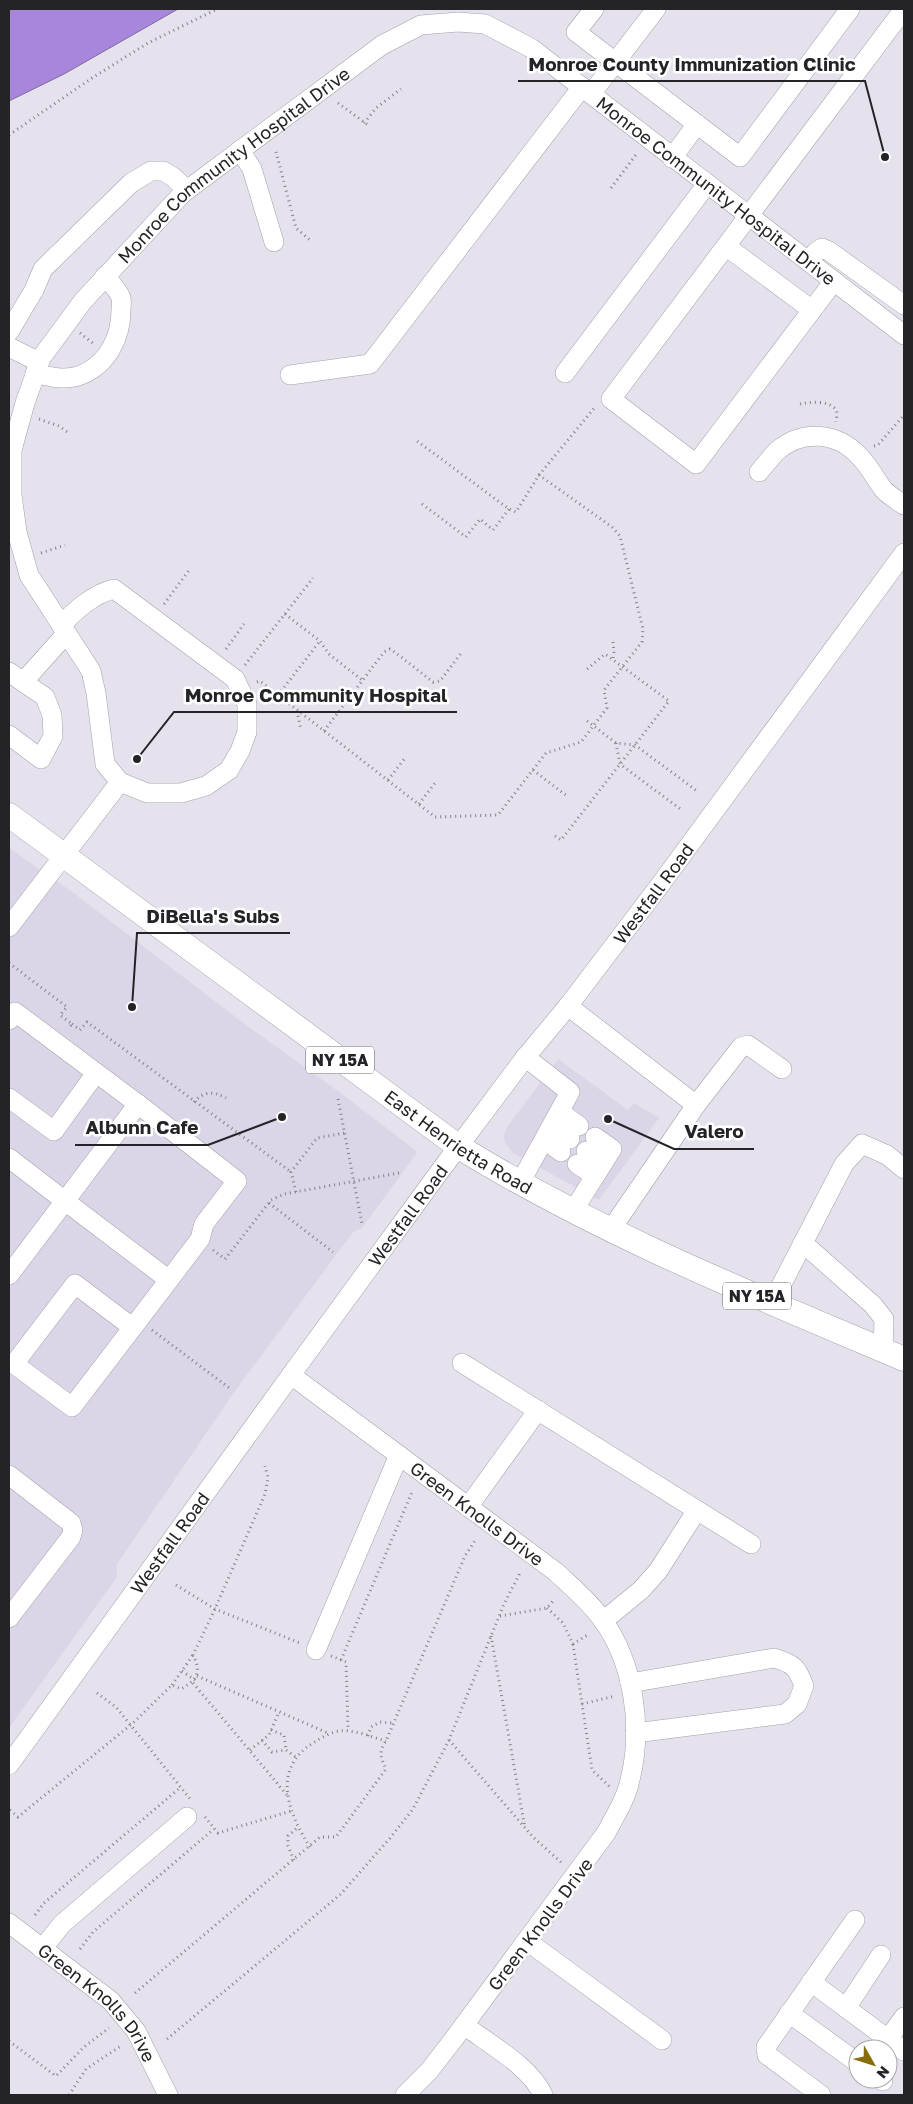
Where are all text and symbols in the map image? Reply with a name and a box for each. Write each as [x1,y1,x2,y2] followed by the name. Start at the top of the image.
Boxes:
[518,47,865,81] callout: Monroe County Immunization Clinic
[528,52,856,75] text: Monroe County Immunization Clinic
[113,62,354,268] street label: Monroe Community Hospital Drive
[592,92,840,290] street label: Monroe Community Hospital Drive
[174,678,457,712] callout: Monroe Community Hospital
[185,683,447,706] text: Monroe Community Hospital
[608,839,698,948] street label: Westfall Road
[137,899,290,933] callout: DiBella's Subs
[146,904,280,927] text: DiBella's Subs
[306,1046,374,1074] road number: NY 15A
[380,1085,536,1198] street label: East Henrietta Road
[75,1111,208,1145] callout: Albunn Cafe
[86,1115,198,1138] text: Albunn Cafe
[674,1115,754,1149] callout: Valero
[684,1119,744,1142] text: Valero
[363,1160,452,1270] street label: Westfall Road
[723,1282,791,1310] road number: NY 15A
[406,1457,548,1570] street label: Green Knolls Drive
[125,1488,214,1598] street label: Westfall Road
[483,1853,597,1995] street label: Green Knolls Drive
[34,1938,161,2065] street label: Green Knolls Drive
[848,2039,898,2089] north arrow
[874,2063,893,2082] text: N

